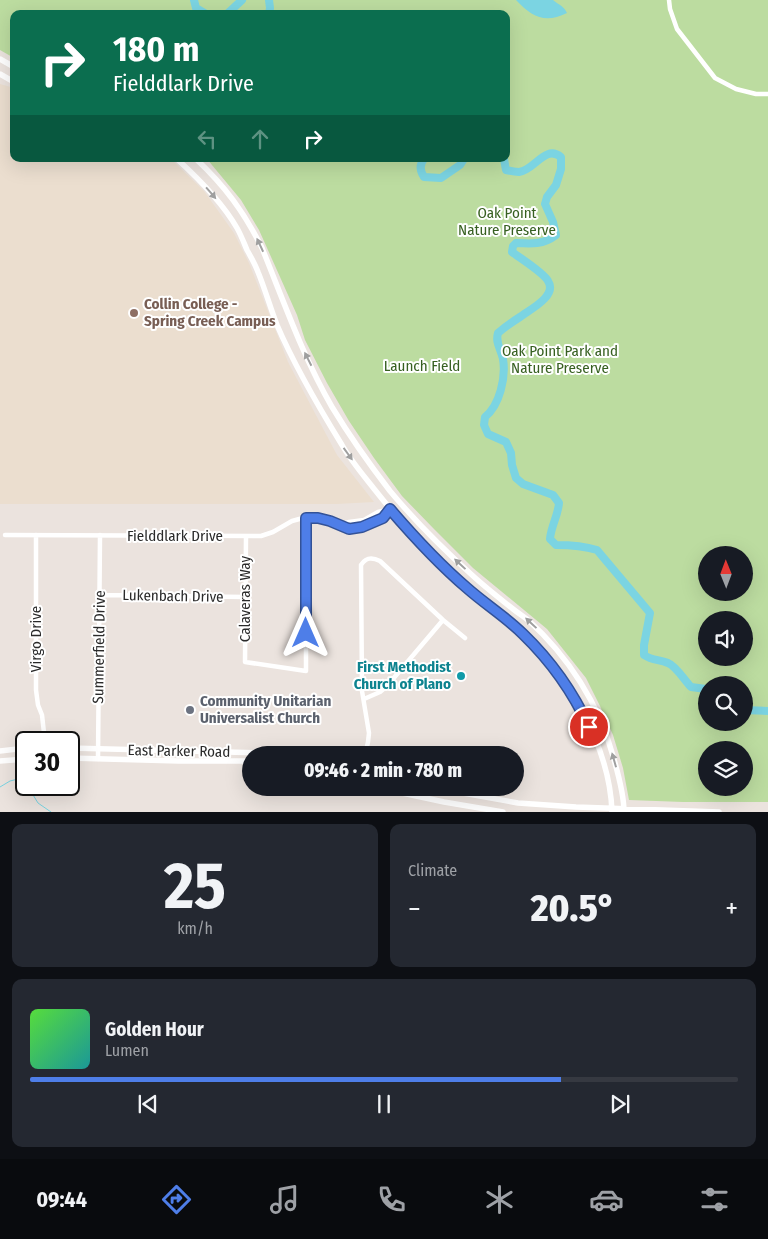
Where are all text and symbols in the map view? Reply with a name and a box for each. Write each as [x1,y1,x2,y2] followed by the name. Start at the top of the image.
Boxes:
[113,28,199,70] text: 180 m
[30,30,95,95] icon: right
[113,70,254,97] text: Fielddlark Drive
[193,125,221,153] icon: left
[246,125,274,153] icon: ahead
[299,125,327,153] icon: right
[205,187,217,199] one-way arrow
[458,204,556,239] park label: Oak Point Nature Preserve
[256,238,264,252] one-way arrow
[144,295,276,330] place label: Collin College - Spring Creek Campus
[128,307,140,319] marker: Collin College - Spring Creek Campus
[502,342,618,377] park label: Oak Point Park and Nature Preserve
[304,352,312,366] one-way arrow
[384,357,460,375] park label: Launch Field
[343,447,353,460] one-way arrow
[127,527,223,545] street label: Fielddlark Drive
[698,546,752,601] north arrow
[698,546,753,796] map controls
[236,556,254,642] street label: Calaveras Way
[454,558,466,570] one-way arrow
[122,586,224,606] street label: Lukenbach Drive
[89,590,109,704] street label: Summerfield Drive
[27,606,45,672] street label: Virgo Drive
[279,606,331,658] position arrow
[698,611,753,666] button: sound
[525,617,537,629] one-way arrow
[354,658,452,693] place label: First Methodist Church of Plano
[455,670,467,682] marker: First Methodist Church of Plano
[698,676,753,731] button: search
[200,692,331,727] place label: Community Unitarian Universalist Church
[184,704,196,716] marker: Community Unitarian Universalist Church
[568,706,610,748] pin
[575,713,603,741] icon: arrive
[15,731,80,796] speed limit sign: 30
[127,741,231,761] street label: East Parker Road
[698,741,753,796] button: layers
[610,752,618,767] one-way arrow
[304,759,462,782] text: 09:46 · 2 min · 780 m
[164,847,226,925] text: 25
[408,861,457,880] text: Climate
[531,885,615,931] text: 20.5°
[408,892,421,925] text: −
[725,892,738,925] text: +
[177,919,213,938] text: km/h
[105,1018,204,1041] text: Golden Hour
[105,1041,149,1060] text: Lumen
[134,1090,162,1118] icon: previous
[370,1090,398,1118] icon: pause
[606,1090,634,1118] icon: next
[159,1182,194,1217] icon: directions
[267,1182,302,1217] icon: music
[374,1182,409,1217] icon: phone
[482,1182,517,1217] icon: climate
[589,1182,624,1217] icon: car
[697,1182,732,1217] icon: filters
[36,1186,87,1213] text: 09:44

